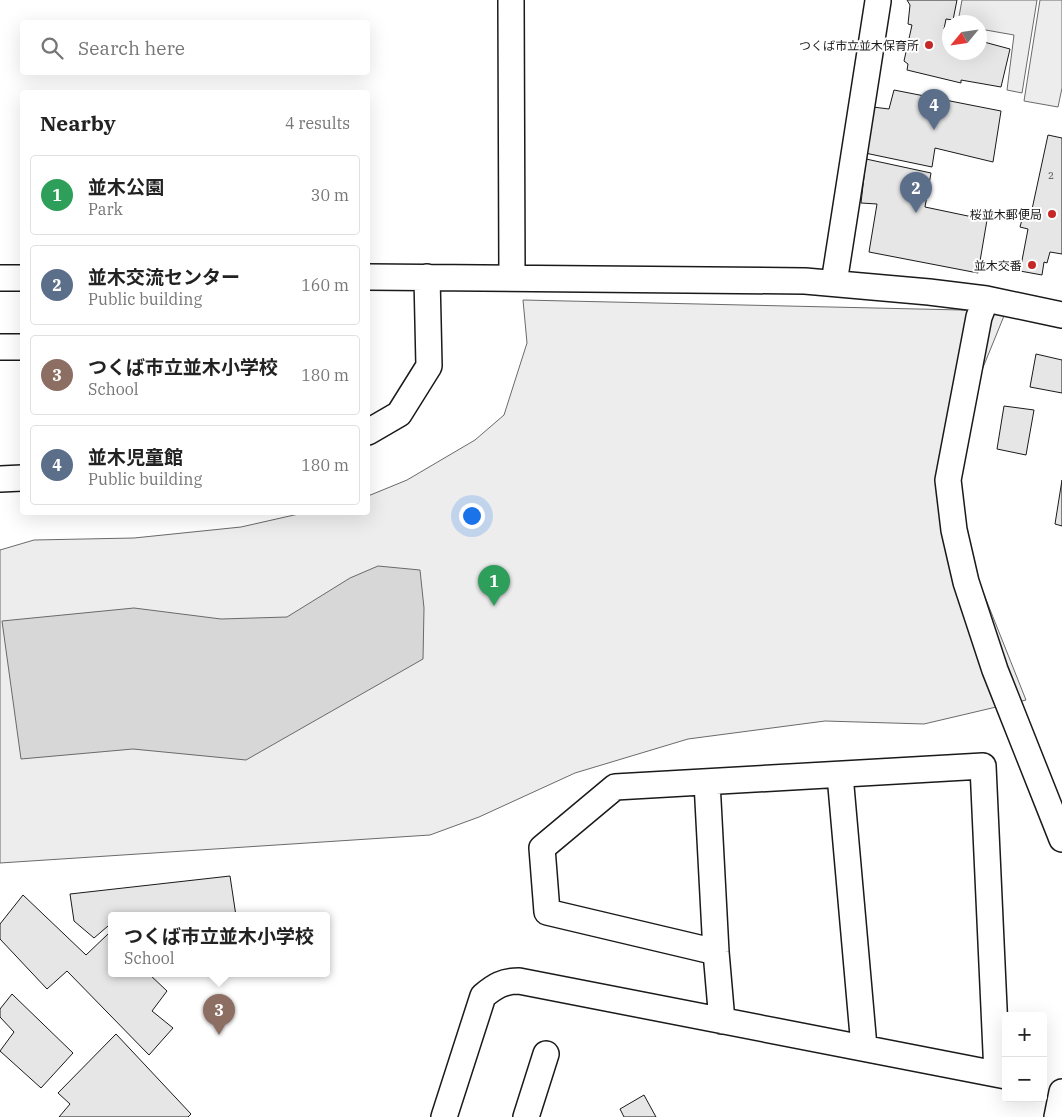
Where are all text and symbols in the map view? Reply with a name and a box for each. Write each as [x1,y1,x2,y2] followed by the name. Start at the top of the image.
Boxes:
[942,15,987,60] north arrow
[20,20,370,75] search box
[38,34,66,62] icon: search
[78,36,185,60] text: Search here
[799,38,919,53] place label: つくば市立並木保育所
[923,39,935,51] marker: つくば市立並木保育所
[918,89,950,130] pin: 4
[40,109,116,137] text: Nearby
[285,113,350,133] text: 4 results
[1048,169,1054,182] house number: 2
[900,172,932,213] pin: 2
[88,175,164,199] text: 並木公園
[52,185,62,205] text: 1
[311,185,349,205] text: 30 m
[88,199,123,219] text: Park
[970,207,1042,222] place label: 桜並木郵便局
[1046,208,1058,220] marker: 桜並木郵便局
[974,258,1022,273] place label: 並木交番
[1026,259,1038,271] marker: 並木交番
[88,265,240,289] text: 並木交流センター
[52,275,62,295] text: 2
[301,275,349,295] text: 160 m
[88,289,202,309] text: Public building
[88,355,278,379] text: つくば市立並木小学校
[52,365,62,385] text: 3
[301,365,349,385] text: 180 m
[88,379,139,399] text: School
[88,445,183,469] text: 並木児童館
[52,455,62,475] text: 4
[301,455,349,475] text: 180 m
[88,469,202,489] text: Public building
[459,503,485,529] your location
[478,565,510,606] pin: 1
[108,912,330,977] popup
[124,924,314,948] text: つくば市立並木小学校
[124,948,175,968] text: School
[203,994,235,1035] pin: 3
[1002,1012,1047,1102] map controls
[1002,1012,1047,1057] button: +
[1002,1057,1047,1102] button: −

